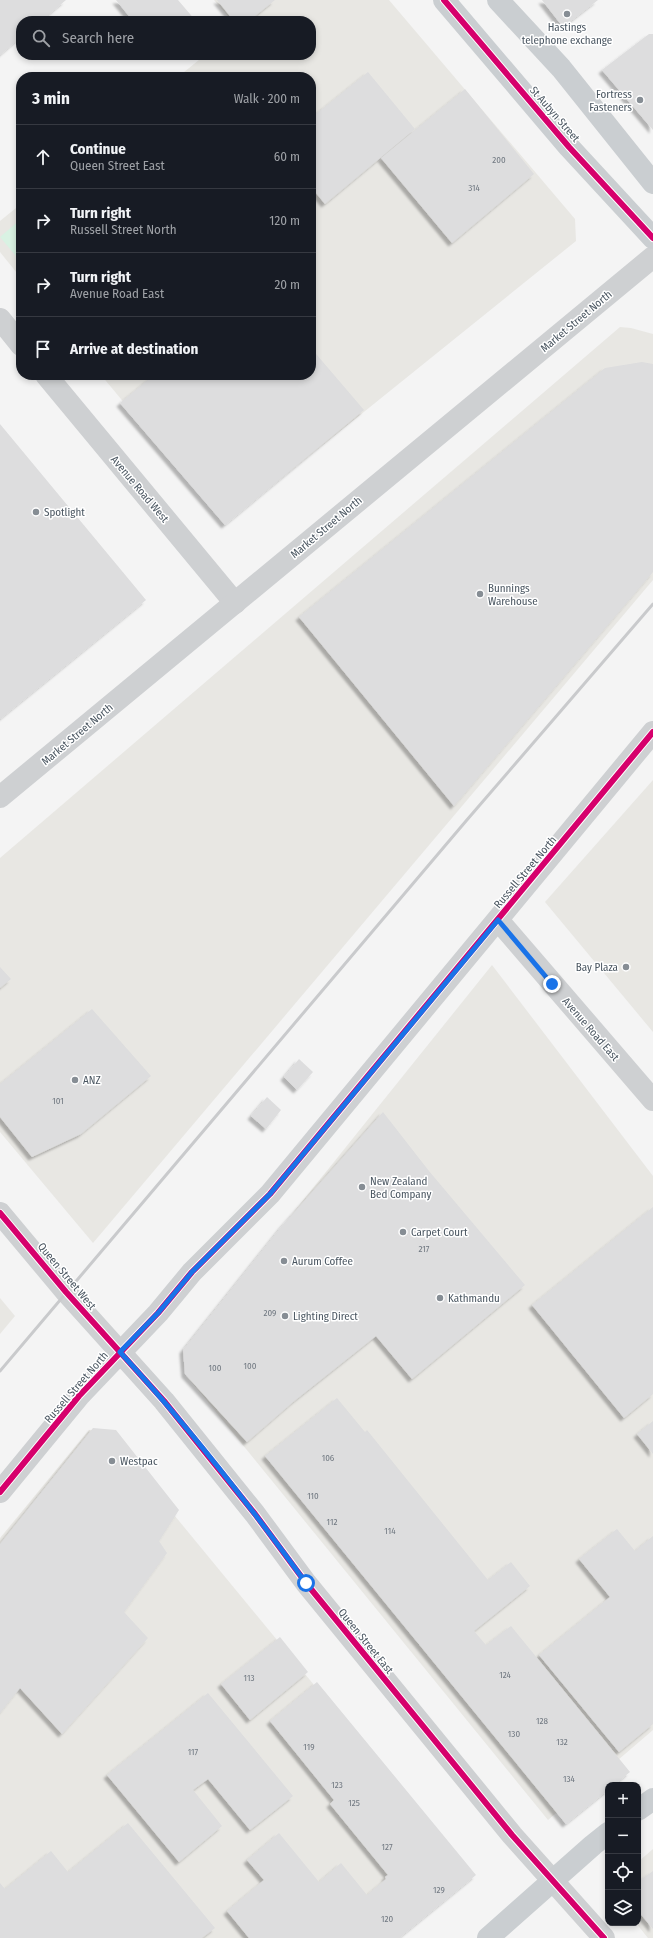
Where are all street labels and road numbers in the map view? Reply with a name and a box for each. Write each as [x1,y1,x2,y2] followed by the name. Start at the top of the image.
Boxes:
[527,84,583,145] street label: St Aubyn Street
[538,288,615,355] street label: Market Street North
[108,453,171,526] street label: Avenue Road West
[288,494,365,561] street label: Market Street North
[39,701,116,768] street label: Market Street North
[491,834,559,911] street label: Russell Street North
[560,995,622,1064] street label: Avenue Road East
[35,1240,99,1313] street label: Queen Street West
[42,1349,111,1426] street label: Russell Street North
[335,1606,396,1677] street label: Queen Street East

